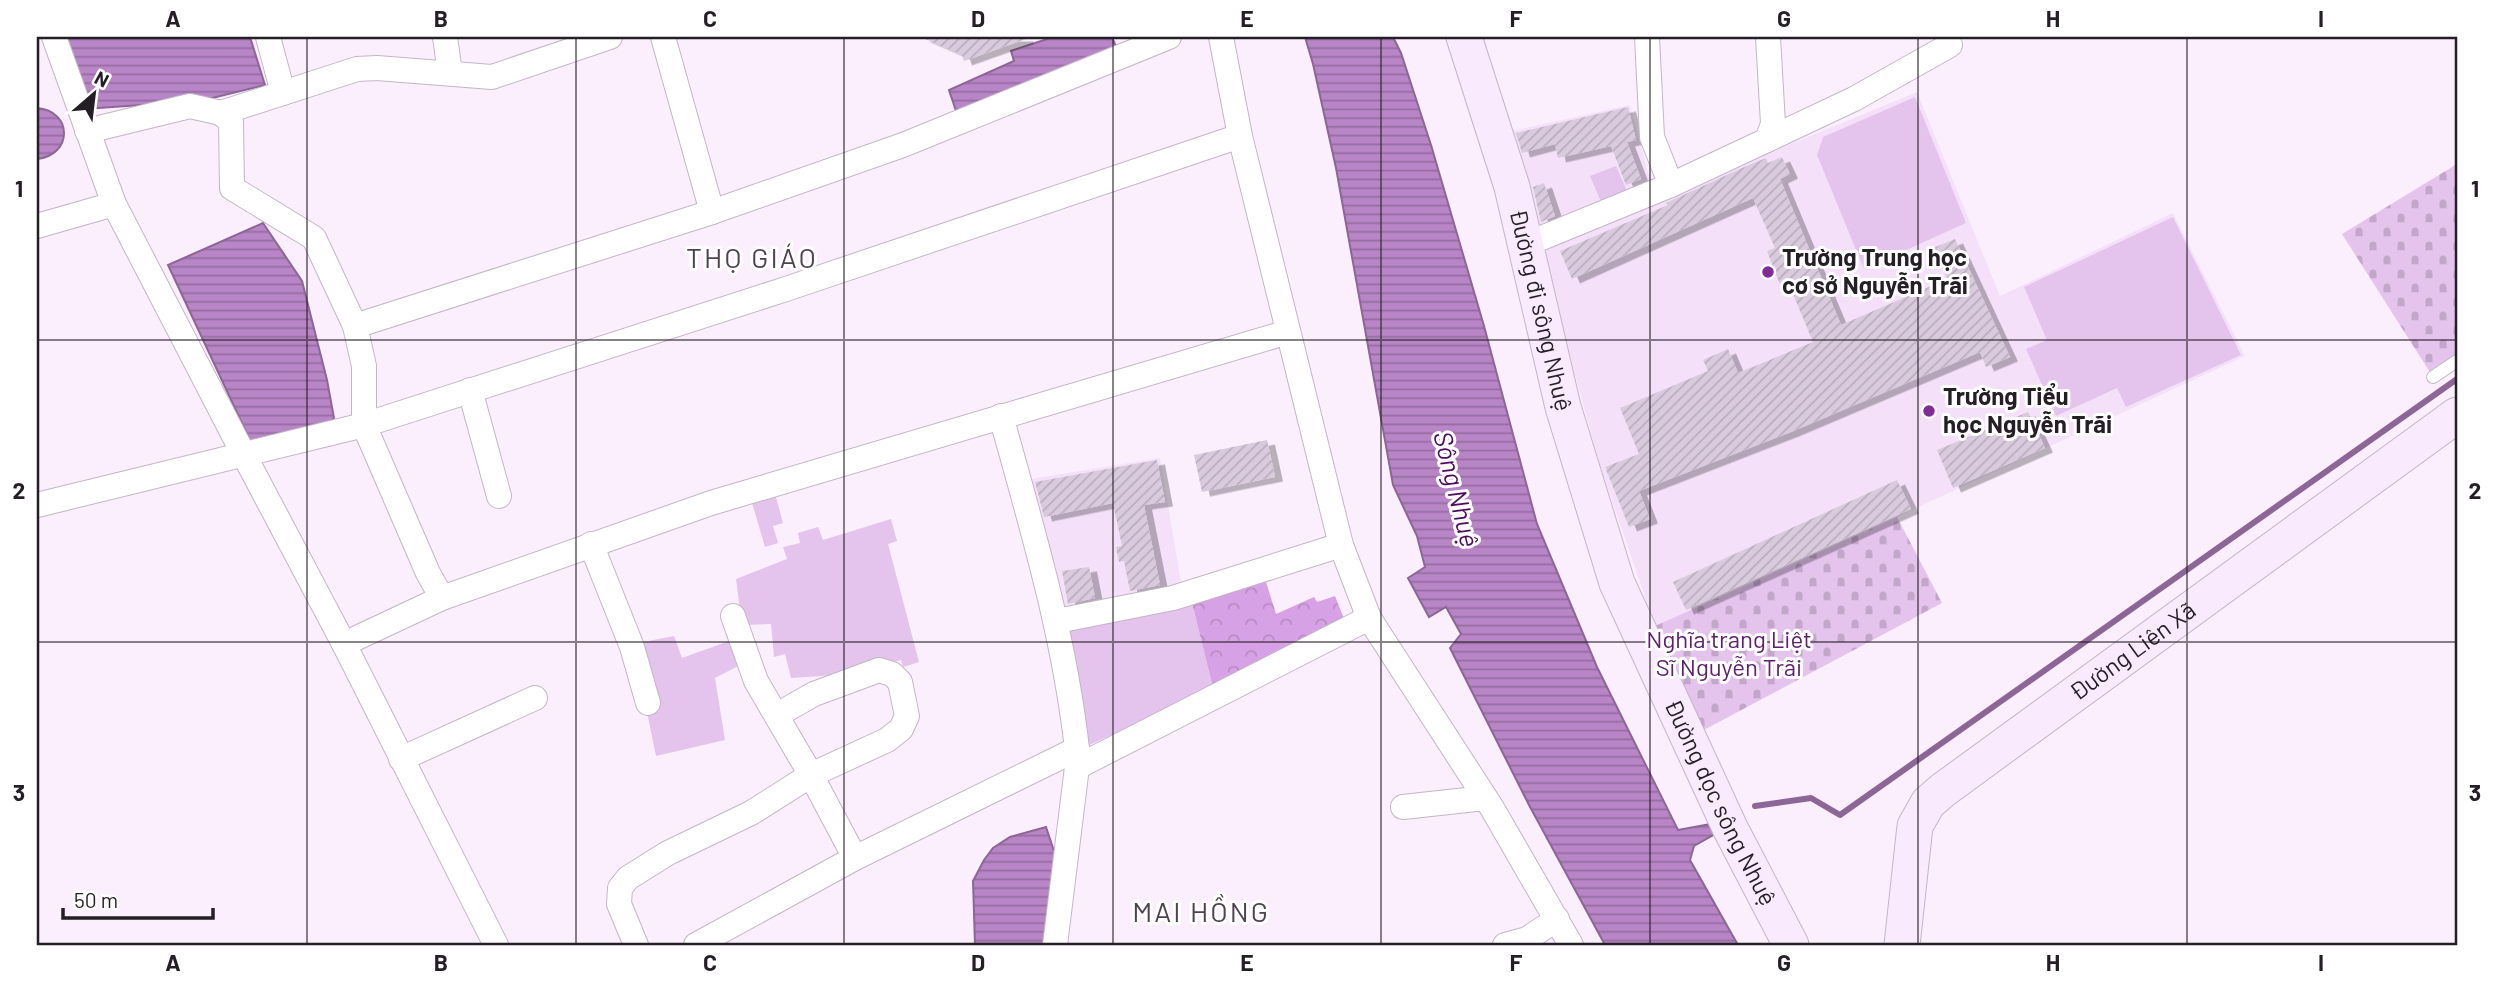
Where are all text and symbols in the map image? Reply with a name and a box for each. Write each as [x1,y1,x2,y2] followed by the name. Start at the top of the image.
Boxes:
[165,4,181,32] text: A
[434,4,448,32] text: B
[703,4,717,32] text: C
[971,4,985,32] text: D
[1240,4,1254,32] text: E
[1510,4,1523,32] text: F
[1777,4,1791,32] text: G
[2046,4,2060,32] text: H
[2318,4,2324,32] text: I
[60,60,130,130] north arrow
[91,65,113,92] text: N
[15,174,23,202] text: 1
[2471,174,2479,202] text: 1
[1505,206,1579,414] street label: Đường đi sông Nhuệ
[686,240,818,274] district label: THỌ GIÁO
[1782,242,1968,299] place label: Trường Trung học cơ sở Nguyễn Trãi
[1760,264,1776,280] marker: Trường Trung học cơ sở Nguyễn Trãi
[1943,381,2112,438] place label: Trường Tiểu học Nguyễn Trãi
[1921,403,1937,419] marker: Trường Tiểu học Nguyễn Trãi
[1428,428,1487,550] water label: Sông Nhuệ
[13,476,25,504] text: 2
[2469,476,2481,504] text: 2
[2063,595,2201,706] street label: Đường Liên Xã
[1646,624,1812,681] park label: Nghĩa trang Liệt Sĩ Nguyễn Trãi
[1660,694,1784,910] street label: Đường dọc sông Nhuệ
[13,778,25,806] text: 3
[2469,778,2481,806] text: 3
[63,877,214,921] scale bar
[74,887,118,912] text: 50 m
[1132,894,1270,928] district label: MAI HỒNG
[165,948,181,976] text: A
[434,948,448,976] text: B
[703,948,717,976] text: C
[971,948,985,976] text: D
[1240,948,1254,976] text: E
[1510,948,1523,976] text: F
[1777,948,1791,976] text: G
[2046,948,2060,976] text: H
[2318,948,2324,976] text: I

